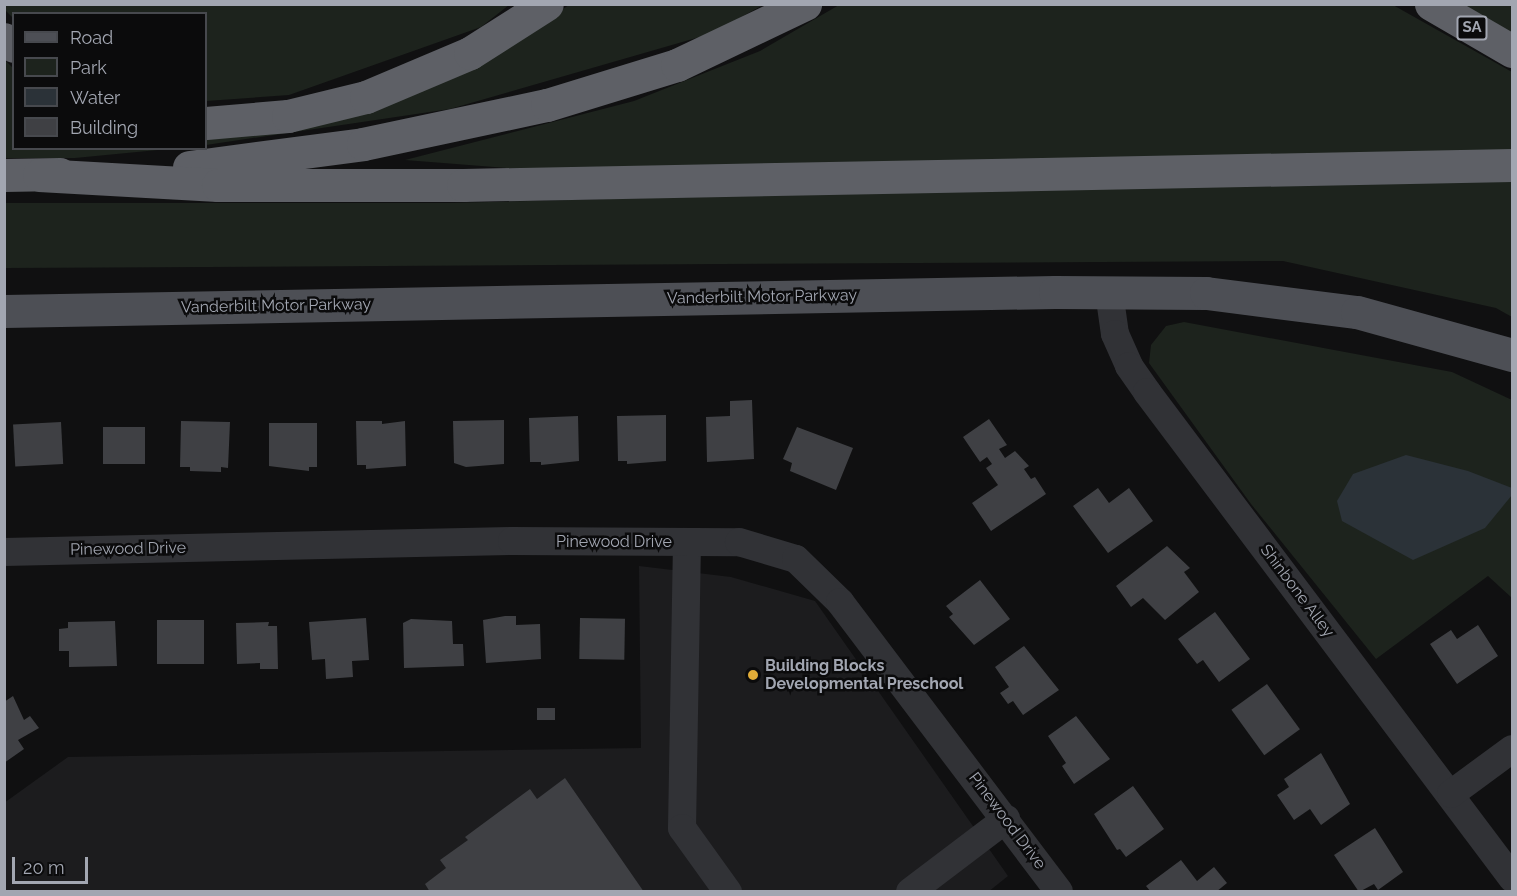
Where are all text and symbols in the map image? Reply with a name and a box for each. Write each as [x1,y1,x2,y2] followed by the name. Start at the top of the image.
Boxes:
[12,12,207,150] legend
[1456,16,1488,40] road number: SA
[70,27,113,48] text: Road
[70,57,107,78] text: Park
[70,87,120,108] text: Water
[70,117,138,138] text: Building
[667,286,857,308] street label: Vanderbilt Motor Parkway
[181,295,371,317] street label: Vanderbilt Motor Parkway
[556,532,672,552] street label: Pinewood Drive
[70,538,186,560] street label: Pinewood Drive
[1256,541,1338,641] street label: Shinbone Alley
[765,656,964,694] place label: Building Blocks Developmental Preschool
[746,668,760,682] marker: Building Blocks Developmental Preschool
[964,769,1050,873] street label: Pinewood Drive
[15,845,92,883] scale bar
[23,857,65,878] text: 20 m

